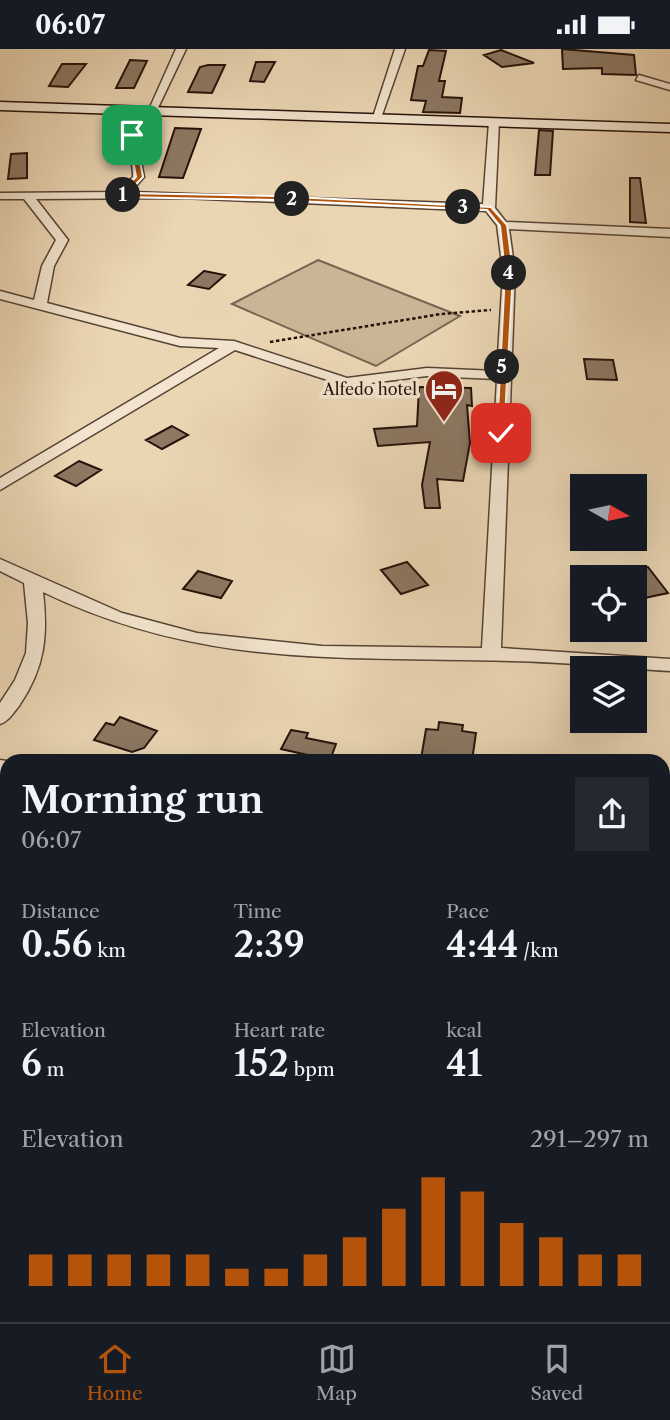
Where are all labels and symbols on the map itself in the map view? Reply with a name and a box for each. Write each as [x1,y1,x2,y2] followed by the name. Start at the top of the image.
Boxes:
[102,105,162,165] pin
[106,177,140,213] pin: 1
[274,181,310,217] pin: 2
[446,189,480,225] pin: 3
[491,255,526,291] pin: 4
[484,349,520,385] pin: 5
[423,368,465,423] hotel icon: Alfedo hotel
[322,379,417,399] place label: Alfedo hotel
[471,403,531,463] pin
[570,474,648,551] north arrow

